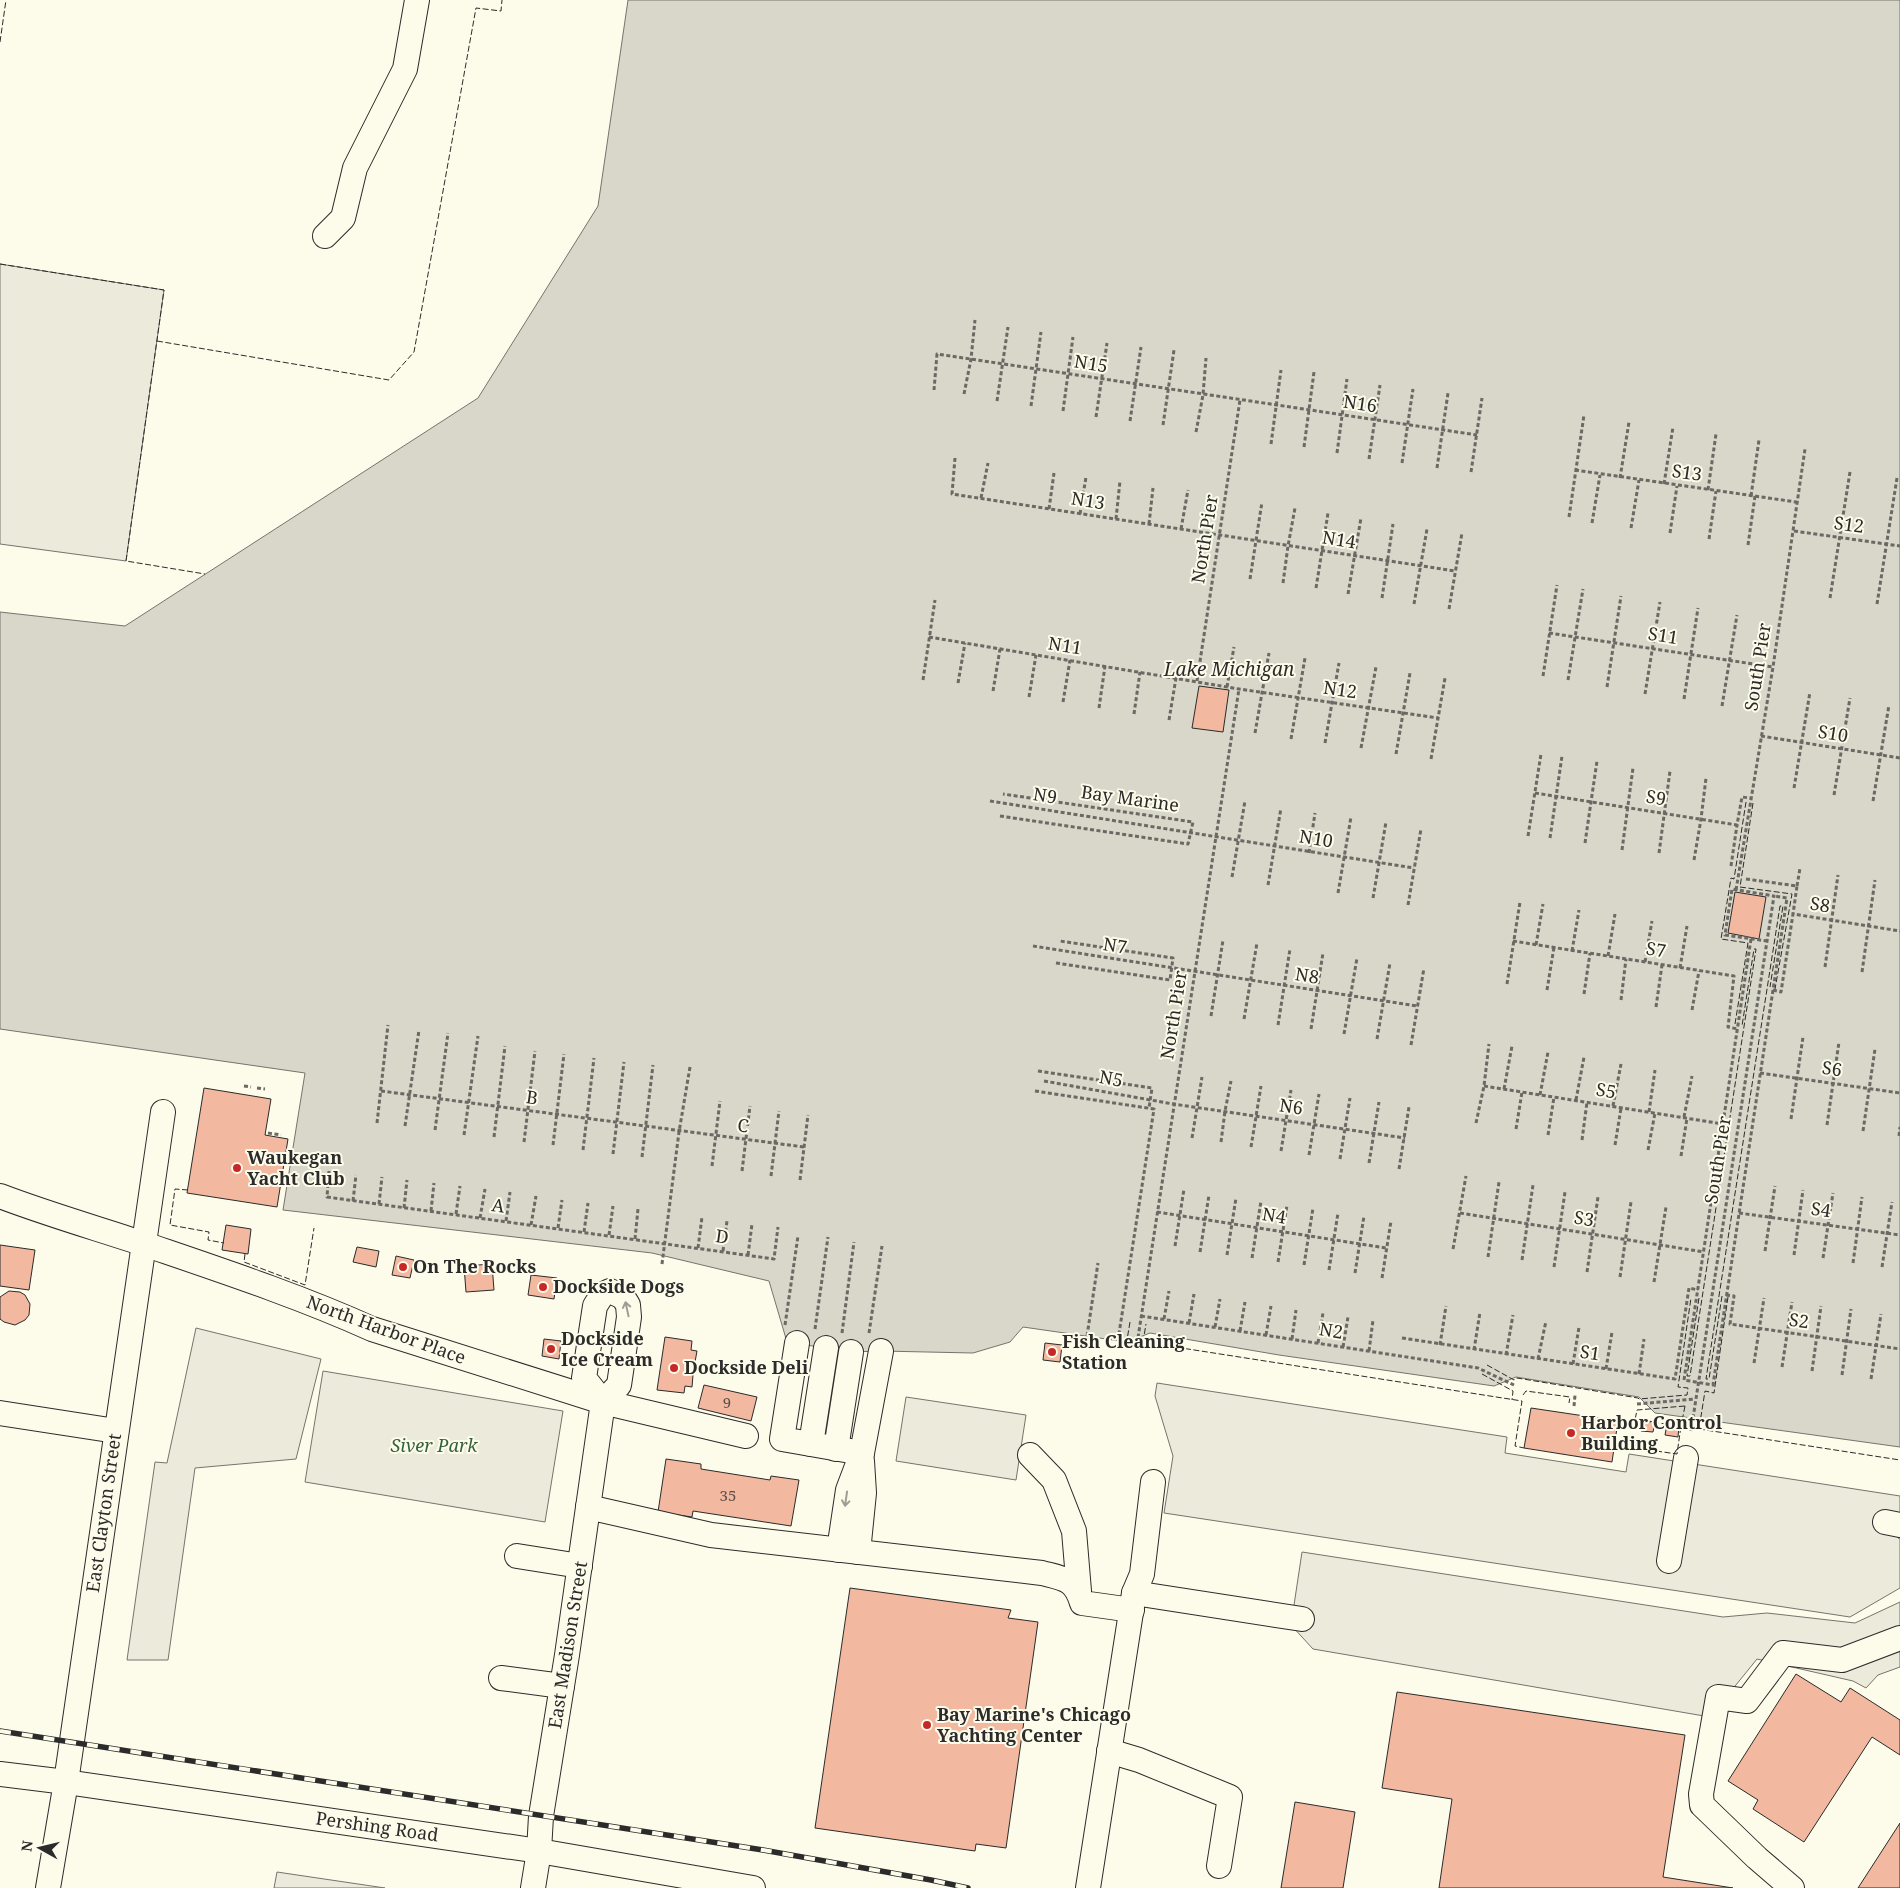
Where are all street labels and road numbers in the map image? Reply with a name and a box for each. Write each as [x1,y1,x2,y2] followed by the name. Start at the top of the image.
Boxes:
[1073,349,1110,378] street label: N15
[1342,389,1379,417] street label: N16
[1671,458,1704,486] street label: S13
[1070,486,1107,515] street label: N13
[1185,492,1223,585] street label: North Pier
[1833,510,1866,538] street label: S12
[1321,525,1358,554] street label: N14
[1647,621,1680,649] street label: S11
[1738,621,1776,713] street label: South Pier
[1047,631,1084,660] street label: N11
[1322,675,1359,703] street label: N12
[1817,719,1850,747] street label: S10
[1079,779,1181,817] street label: Bay Marine
[1032,781,1059,809] street label: N9
[1644,784,1668,810] street label: S9
[1298,824,1335,853] street label: N10
[1808,891,1832,917] street label: S8
[1102,931,1129,959] street label: N7
[1644,936,1668,962] street label: S7
[1294,961,1321,989] street label: N8
[1154,968,1192,1061] street label: North Pier
[1821,1055,1844,1081] street label: S6
[1097,1064,1125,1092] street label: N5
[1594,1077,1618,1103] street label: S5
[525,1084,540,1110] street label: B
[1278,1092,1305,1120] street label: N6
[736,1112,750,1138] street label: C
[1698,1114,1736,1206] street label: South Pier
[490,1192,506,1218] street label: A
[1810,1196,1833,1222] street label: S4
[1261,1201,1288,1229] street label: N4
[1572,1205,1596,1231] street label: S3
[714,1223,730,1249] street label: D
[303,1289,469,1369] street label: North Harbor Place
[1788,1307,1811,1333] street label: S2
[1318,1316,1345,1344] street label: N2
[1579,1339,1602,1365] street label: S1
[80,1432,126,1594] street label: East Clayton Street
[542,1559,592,1730] street label: East Madison Street
[314,1806,440,1846] street label: Pershing Road

